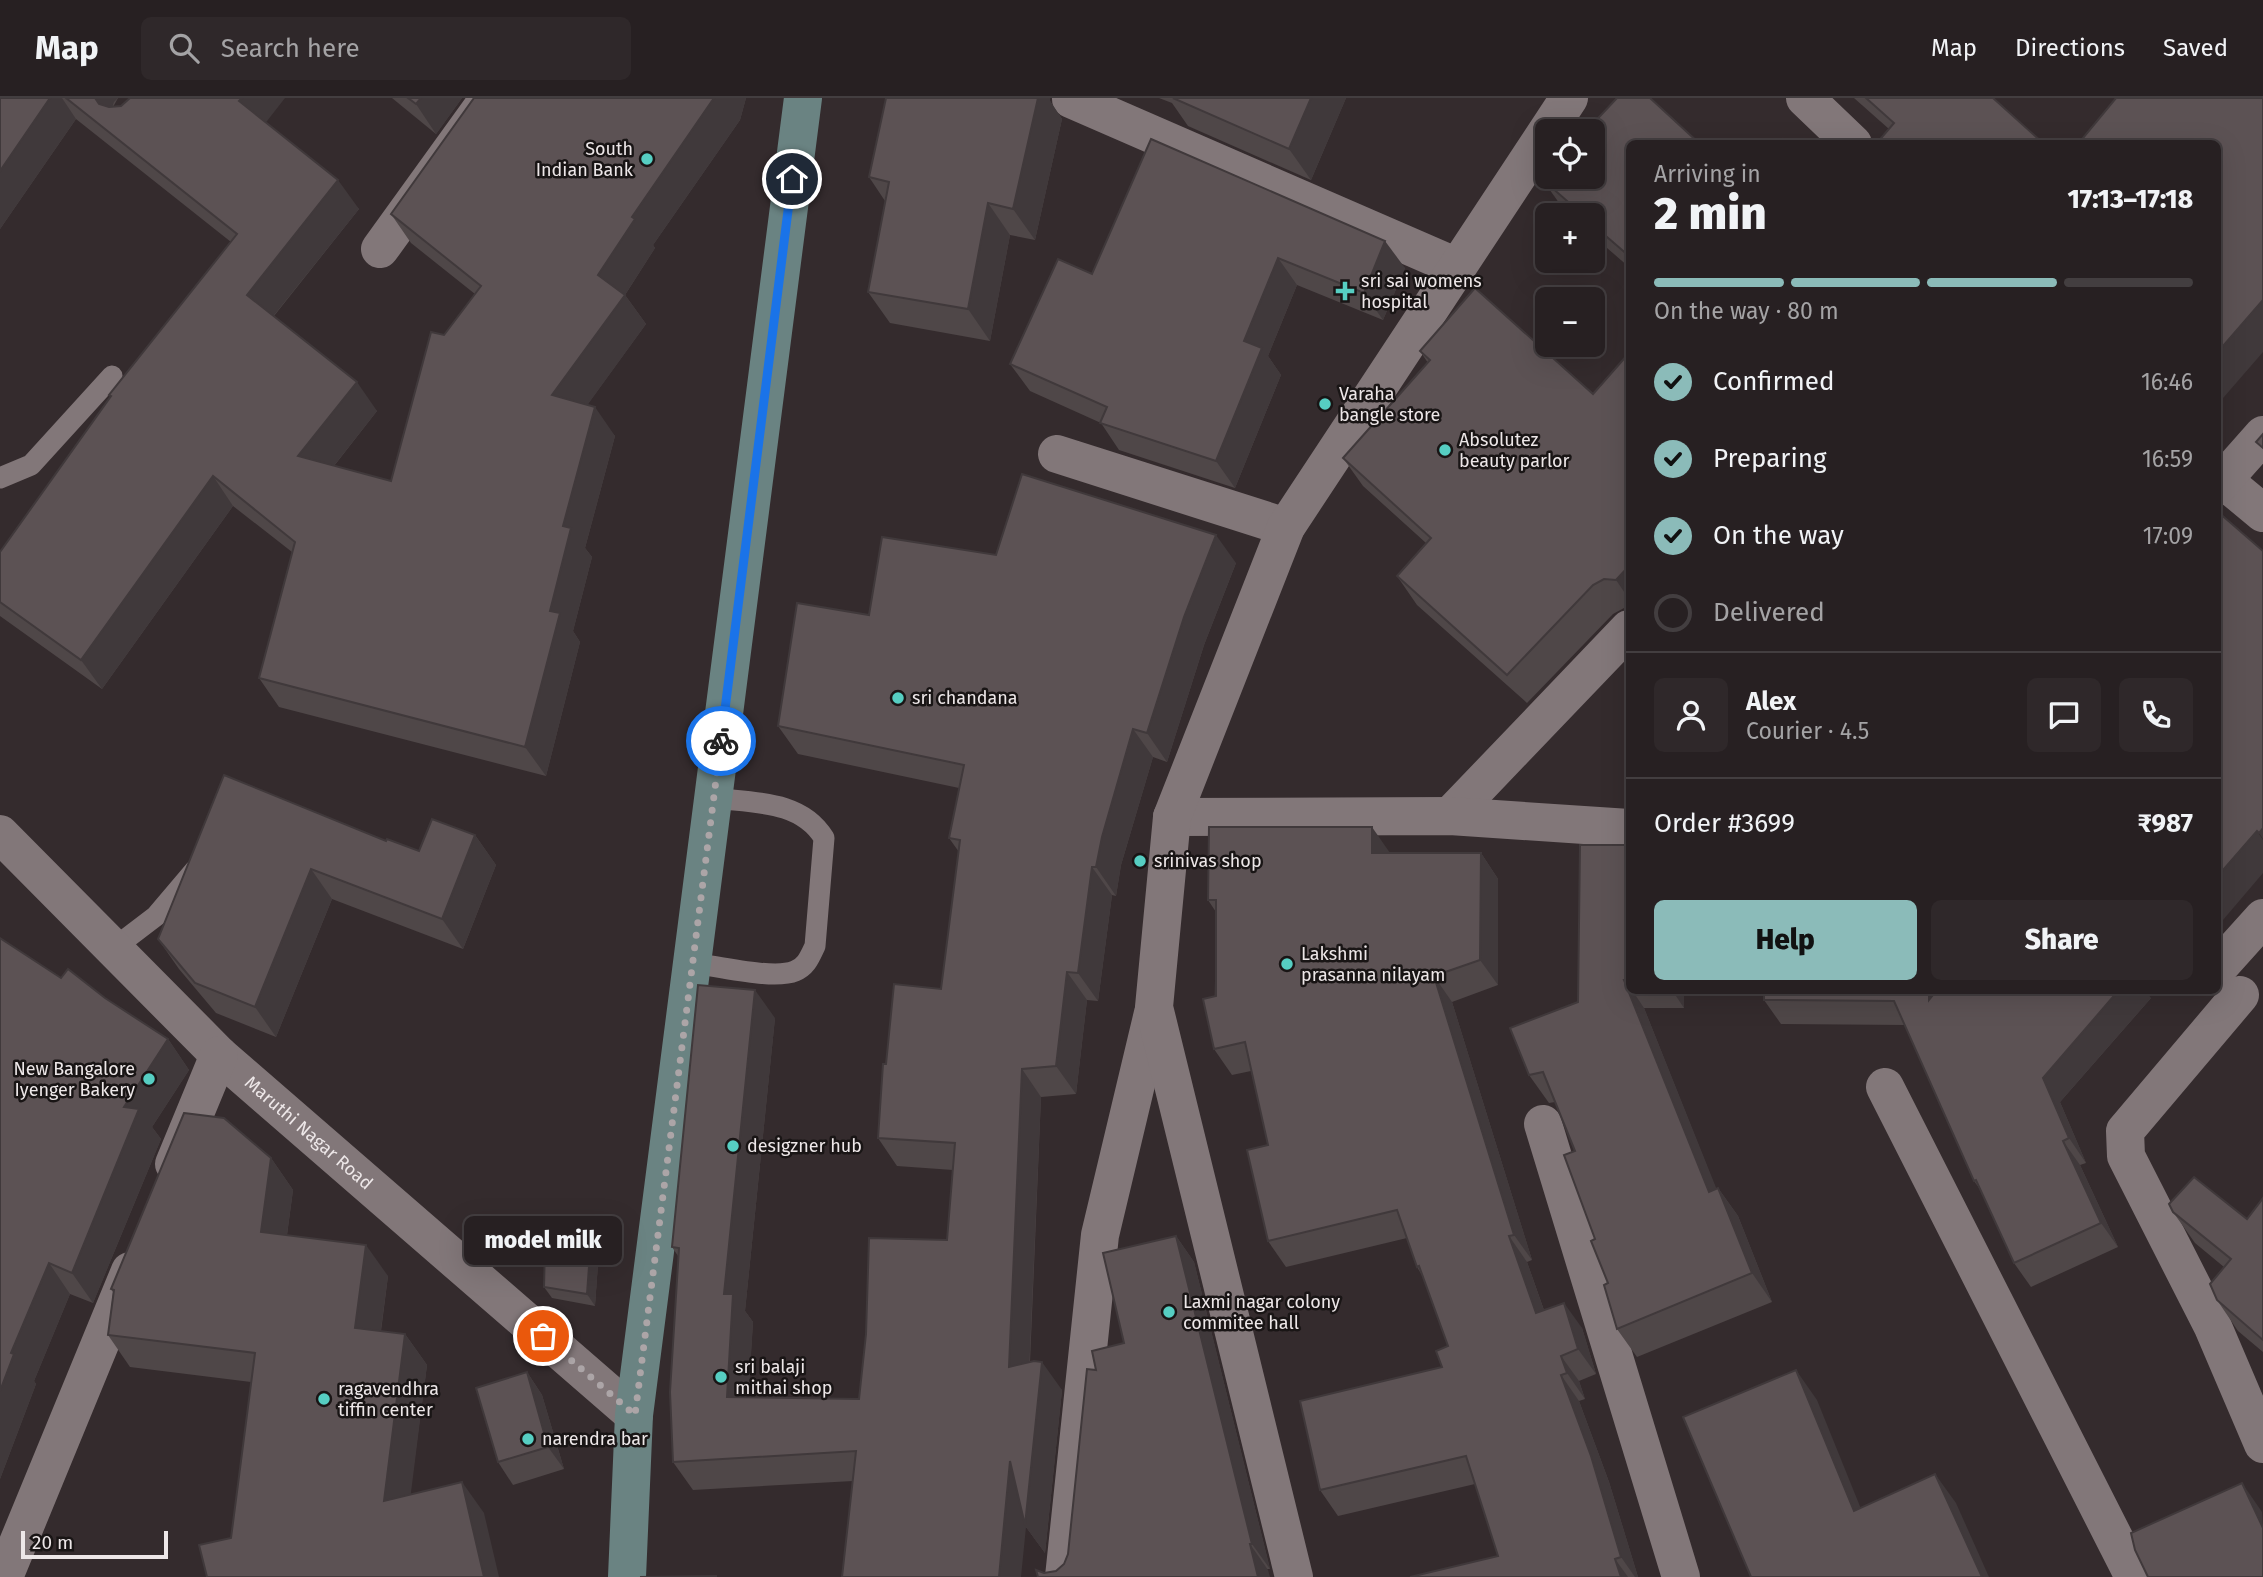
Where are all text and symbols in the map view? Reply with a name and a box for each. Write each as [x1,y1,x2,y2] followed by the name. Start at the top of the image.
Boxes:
[141,17,631,80] search box
[35,28,99,68] text: Map
[165,29,203,67] icon: search
[221,33,360,64] text: Search here
[1931,34,1977,62] text: Map
[2015,34,2125,62] text: Directions
[2163,34,2228,62] text: Saved
[1535,119,1605,357] map controls
[1535,119,1605,189] button: locate
[536,138,634,181] place label: South Indian Bank
[762,149,822,209] pin
[639,151,655,167] marker: South Indian Bank
[773,160,811,198] icon: home
[1654,160,1761,188] text: Arriving in
[2068,184,2193,215] text: 17:13–17:18
[1654,186,1767,241] text: 2 min
[1535,203,1605,273] button: +
[1361,270,1482,313] place label: sri sai womens hospital
[1335,281,1355,301] marker: sri sai womens hospital
[1535,287,1605,357] button: −
[1654,297,1839,325] text: On the way · 80 m
[1654,363,1692,401] icon: check
[1713,366,1834,397] text: Confirmed
[2141,368,2193,396] text: 16:46
[1339,383,1440,426] place label: Varaha bangle store
[1317,396,1333,412] marker: Varaha bangle store
[1459,429,1570,472] place label: Absolutez beauty parlor
[1654,440,1692,478] icon: check
[1437,442,1453,458] marker: Absolutez beauty parlor
[1713,443,1826,474] text: Preparing
[2142,445,2193,473] text: 16:59
[1654,517,1692,555] icon: check
[1713,520,1844,551] text: On the way
[2143,522,2193,550] text: 17:09
[1713,597,1825,628] text: Delivered
[1654,678,1728,752] button: person
[2027,678,2101,752] button: chat
[2119,678,2193,752] button: phone
[1746,686,1796,717] text: Alex
[912,687,1018,709] place label: sri chandana
[890,690,906,706] marker: sri chandana
[686,706,756,776] courier
[1746,717,1869,745] text: Courier · 4.5
[702,722,740,760] icon: bike
[1654,808,1795,839] text: Order #3699
[2137,808,2193,839] text: ₹987
[1154,850,1262,872] place label: srinivas shop
[1132,853,1148,869] marker: srinivas shop
[1654,900,1917,980] button: Help
[1931,900,2193,980] button: Share
[1301,943,1445,986] place label: Lakshmi prasanna nilayam
[1279,956,1295,972] marker: Lakshmi prasanna nilayam
[13,1058,135,1101] place label: New Bangalore Iyenger Bakery
[141,1071,157,1087] marker: New Bangalore Iyenger Bakery
[240,1071,377,1194] street label: Maruthi Nagar Road
[747,1135,862,1157] place label: desigzner hub
[725,1138,741,1154] marker: desigzner hub
[464,1217,622,1266] callout: model milk
[484,1226,602,1254] text: model milk
[1183,1291,1340,1334] place label: Laxmi nagar colony commitee hall
[1161,1304,1177,1320] marker: Laxmi nagar colony commitee hall
[513,1306,573,1366] pin
[524,1317,562,1355] icon: bag
[735,1356,832,1399] place label: sri balaji mithai shop
[713,1369,729,1385] marker: sri balaji mithai shop
[338,1378,439,1421] place label: ragavendhra tiffin center
[316,1391,332,1407] marker: ragavendhra tiffin center
[542,1428,648,1450] place label: narendra bar
[520,1431,536,1447] marker: narendra bar
[21,1528,168,1560] scale bar
[32,1531,73,1554] text: 20 m

